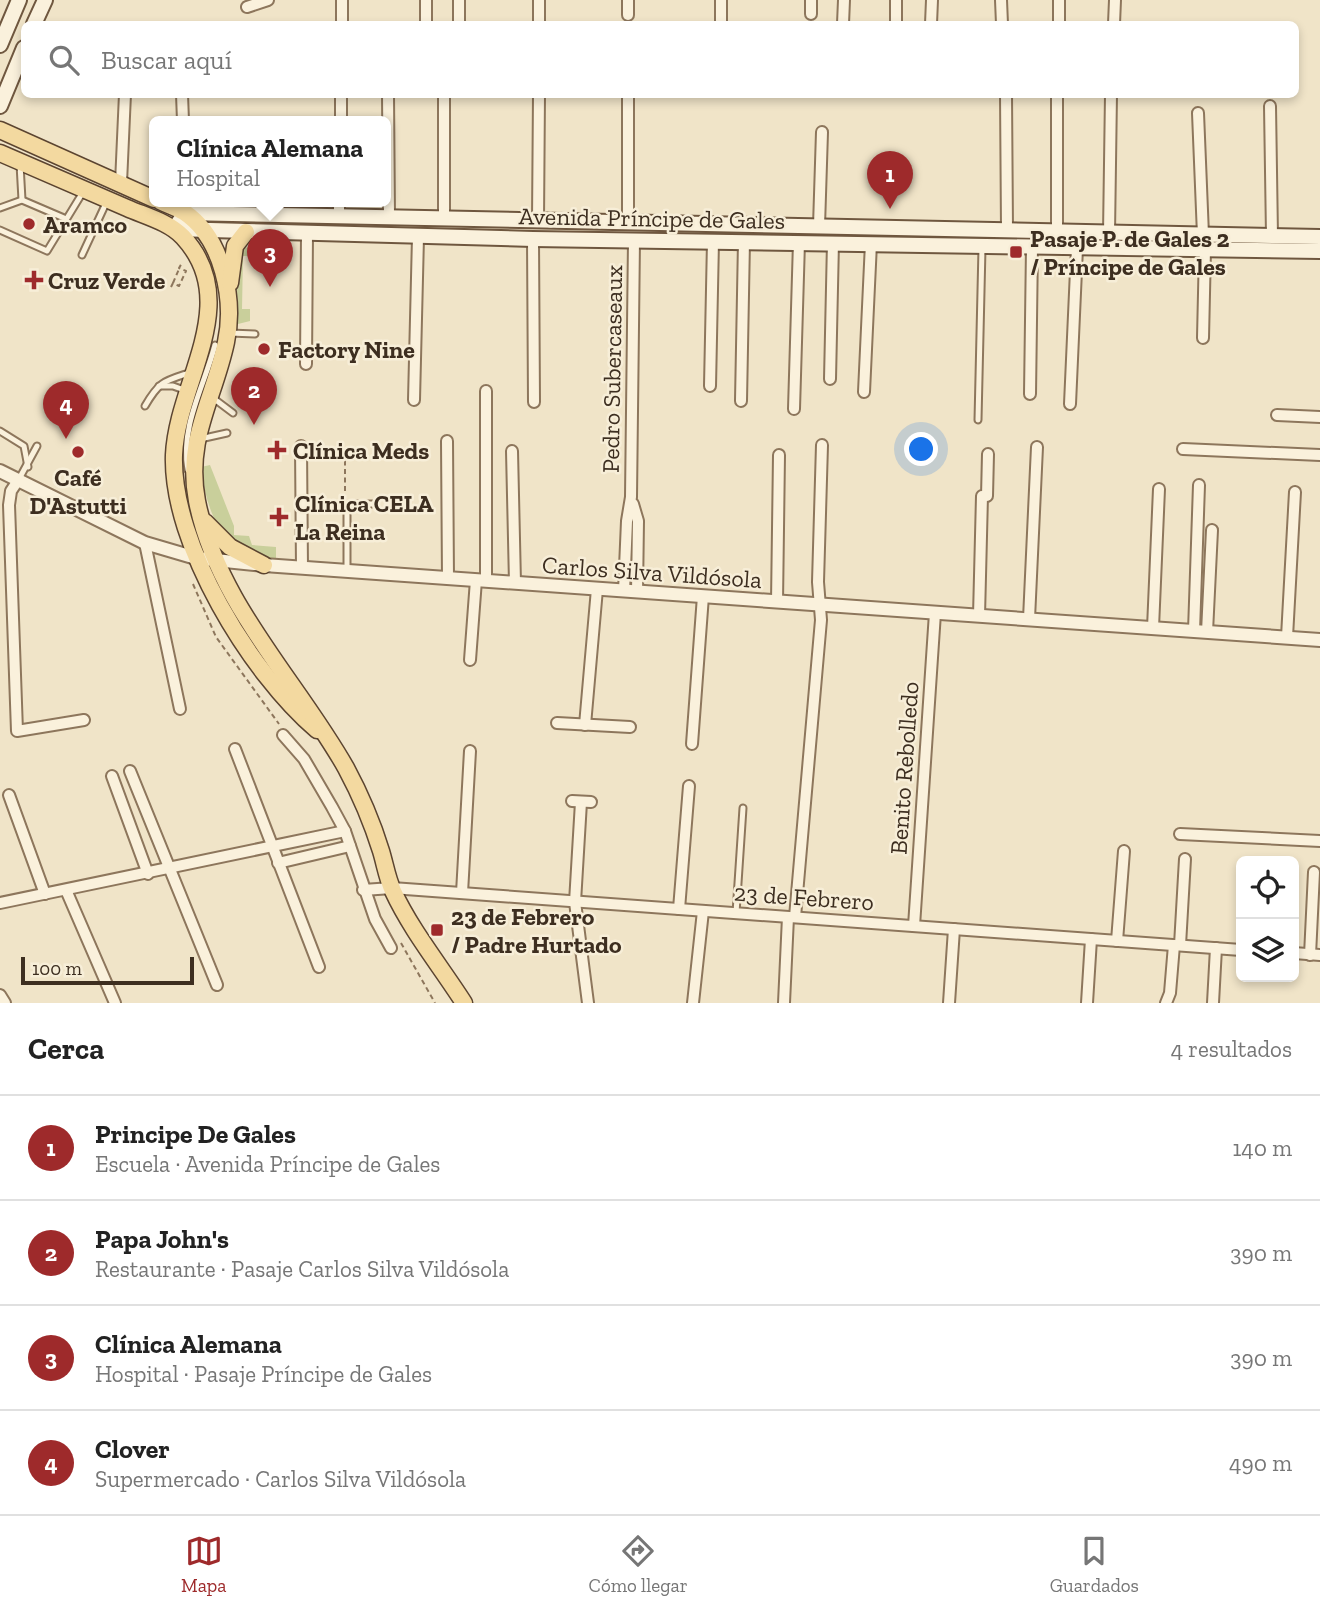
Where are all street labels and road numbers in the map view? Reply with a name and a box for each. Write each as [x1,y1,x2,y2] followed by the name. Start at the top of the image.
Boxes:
[518,201,786,235] street label: Avenida Príncipe de Gales
[596,265,628,473] street label: Pedro Subercaseaux
[541,550,763,594] street label: Carlos Silva Vildósola
[883,681,925,855] street label: Benito Rebolledo
[733,878,875,916] street label: 23 de Febrero

